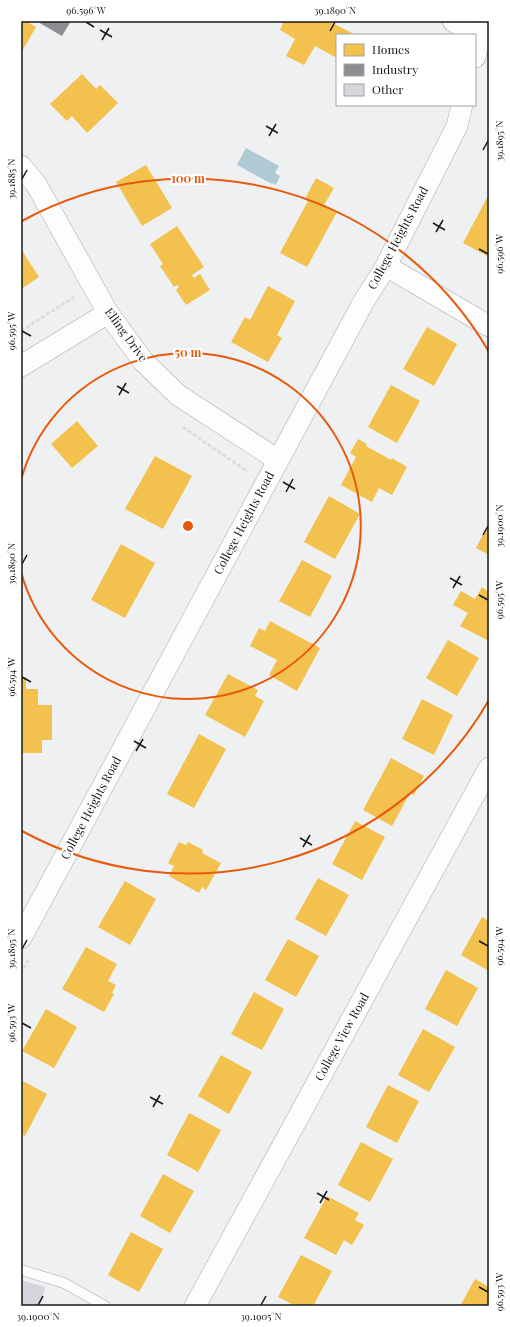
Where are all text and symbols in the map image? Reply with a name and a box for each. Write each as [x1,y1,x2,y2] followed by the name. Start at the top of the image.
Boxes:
[66,3,107,17] text: 96.596°W
[314,3,356,17] text: 39.1890°N
[336,34,476,106] legend
[372,41,410,57] text: Homes
[372,61,418,77] text: Industry
[372,81,404,97] text: Other
[492,121,506,161] text: 39.1895°N
[4,159,18,199] text: 39.1885°N
[171,170,205,186] text: 100 m
[363,183,431,292] street label: College Heights Road
[492,233,506,274] text: 96.596°W
[102,304,152,365] street label: Elling Drive
[4,311,18,350] text: 96.595°W
[175,344,202,360] text: 50 m
[209,468,277,577] street label: College Heights Road
[492,505,506,548] text: 39.1900°N
[181,519,195,533] centre of rings
[4,543,18,585] text: 39.1890°N
[492,580,506,619] text: 96.595°W
[4,657,18,697] text: 96.594°W
[56,753,124,862] street label: College Heights Road
[492,926,506,966] text: 96.594°W
[4,929,18,969] text: 39.1895°N
[310,990,372,1083] street label: College View Road
[4,1003,18,1042] text: 96.593°W
[492,1272,506,1311] text: 96.593°W
[17,1309,60,1323] text: 39.1900°N
[240,1309,282,1323] text: 39.1905°N

